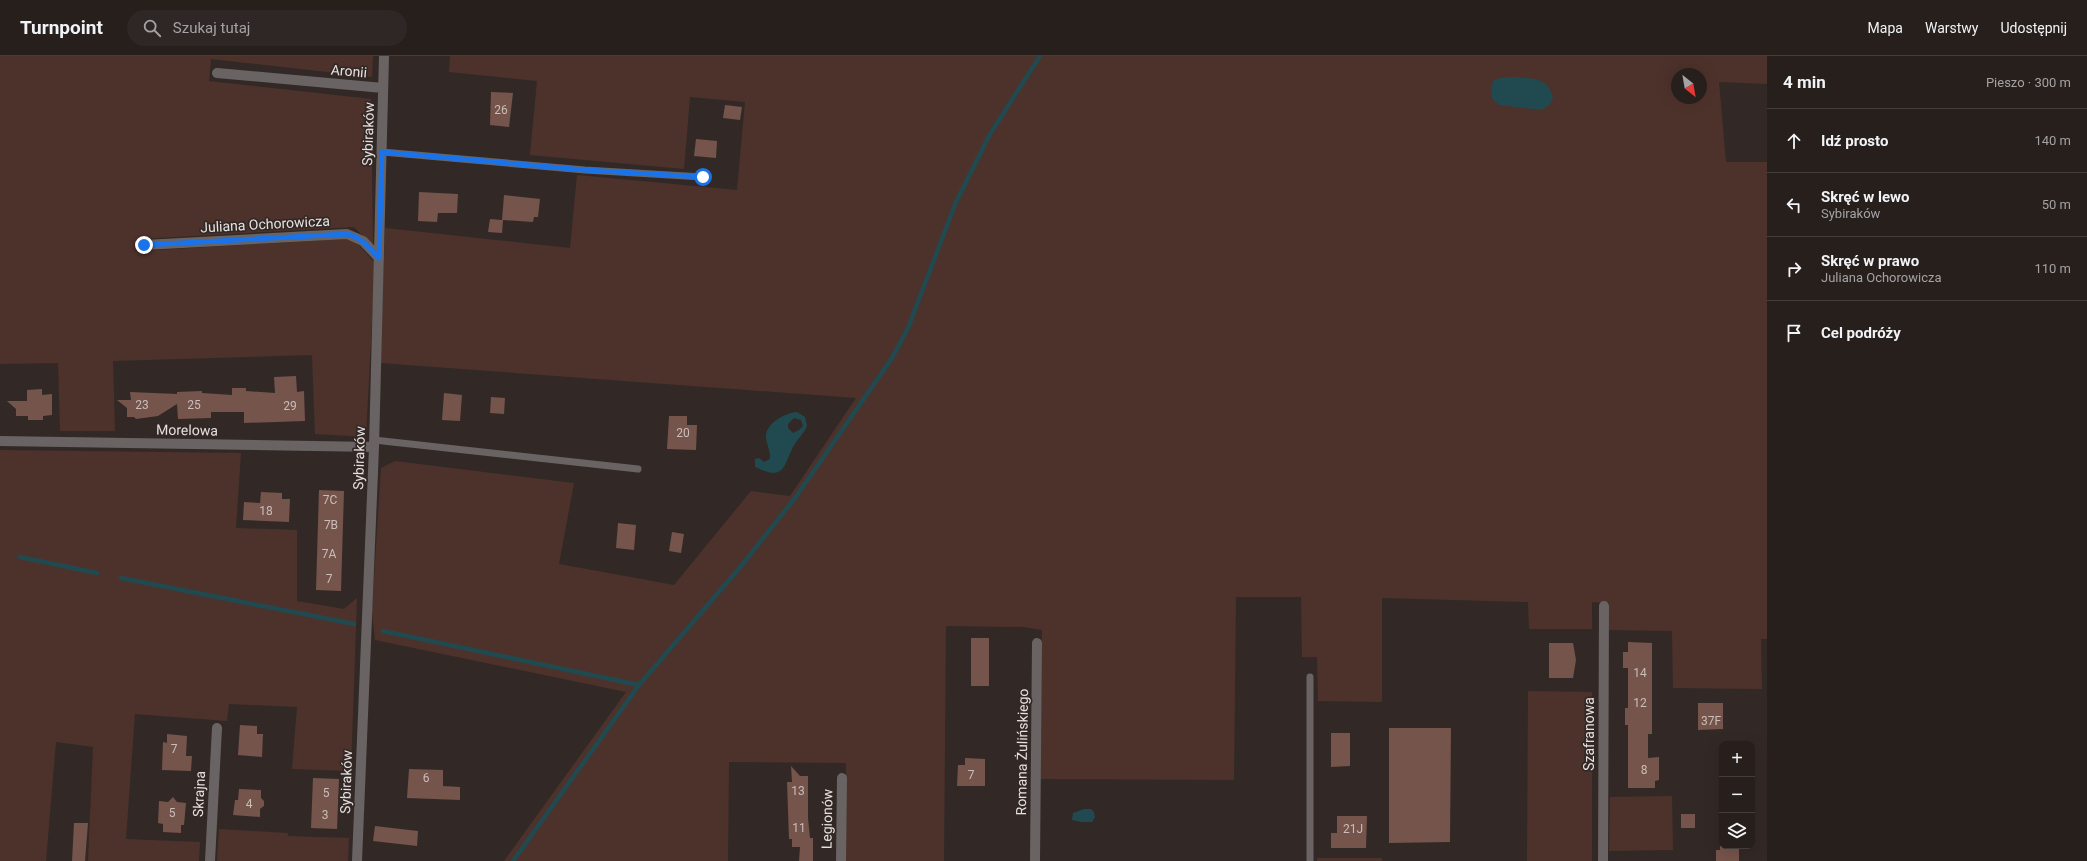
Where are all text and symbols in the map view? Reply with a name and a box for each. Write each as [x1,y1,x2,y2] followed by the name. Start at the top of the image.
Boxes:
[127,10,407,46] search box
[20,16,103,39] text: Turnpoint
[141,17,163,39] icon: search
[173,19,250,37] text: Szukaj tutaj
[1868,20,1903,36] text: Mapa
[1925,20,1978,36] text: Warstwy
[2000,20,2067,36] text: Udostępnij
[330,61,368,81] street label: Aronii
[1671,68,1707,104] north arrow
[1783,72,1826,92] text: 4 min
[1986,75,2071,90] text: Pieszo · 300 m
[359,101,377,166] street label: Sybiraków
[494,103,508,117] house number: 26
[1783,130,1805,152] icon: ahead
[1821,132,1888,150] text: Idź prosto
[2034,133,2071,148] text: 140 m
[694,168,712,186] route start
[1821,188,1910,206] text: Skręć w lewo
[1783,194,1805,216] icon: left
[2042,197,2071,212] text: 50 m
[1821,206,1880,221] text: Sybiraków
[200,213,330,235] street label: Juliana Ochorowicza
[135,236,153,254] route end
[1821,252,1919,270] text: Skręć w prawo
[1783,258,1805,280] icon: right
[2034,261,2071,276] text: 110 m
[1821,270,1941,285] text: Juliana Ochorowicza
[1783,322,1805,344] icon: arrive
[1821,324,1901,342] text: Cel podróży
[135,398,149,412] house number: 23
[187,398,201,412] house number: 25
[283,399,297,413] house number: 29
[156,421,218,439] street label: Morelowa
[350,425,368,490] street label: Sybiraków
[676,426,690,440] house number: 20
[323,493,337,507] house number: 7C
[259,504,273,518] house number: 18
[324,518,338,532] house number: 7B
[322,547,336,561] house number: 7A
[326,572,333,586] house number: 7
[1633,666,1647,680] house number: 14
[1013,688,1031,816] street label: Romana Żulińskiego
[1633,696,1647,710] house number: 12
[1581,697,1597,771] street label: Szafranowa
[1701,714,1721,728] house number: 37F
[1719,741,1755,849] map controls
[1719,741,1755,777] button: +
[171,742,178,756] house number: 7
[337,749,355,814] street label: Sybiraków
[1641,763,1648,777] house number: 8
[968,768,975,782] house number: 7
[190,771,208,817] street label: Skrajna
[423,771,430,785] house number: 6
[1719,777,1755,813] button: −
[791,784,805,798] house number: 13
[323,786,330,800] house number: 5
[818,788,836,849] street label: Legionów
[246,797,253,811] house number: 4
[169,806,176,820] house number: 5
[322,808,328,822] house number: 3
[1719,813,1755,849] button: layers
[792,821,806,835] house number: 11
[1343,822,1363,836] house number: 21J

